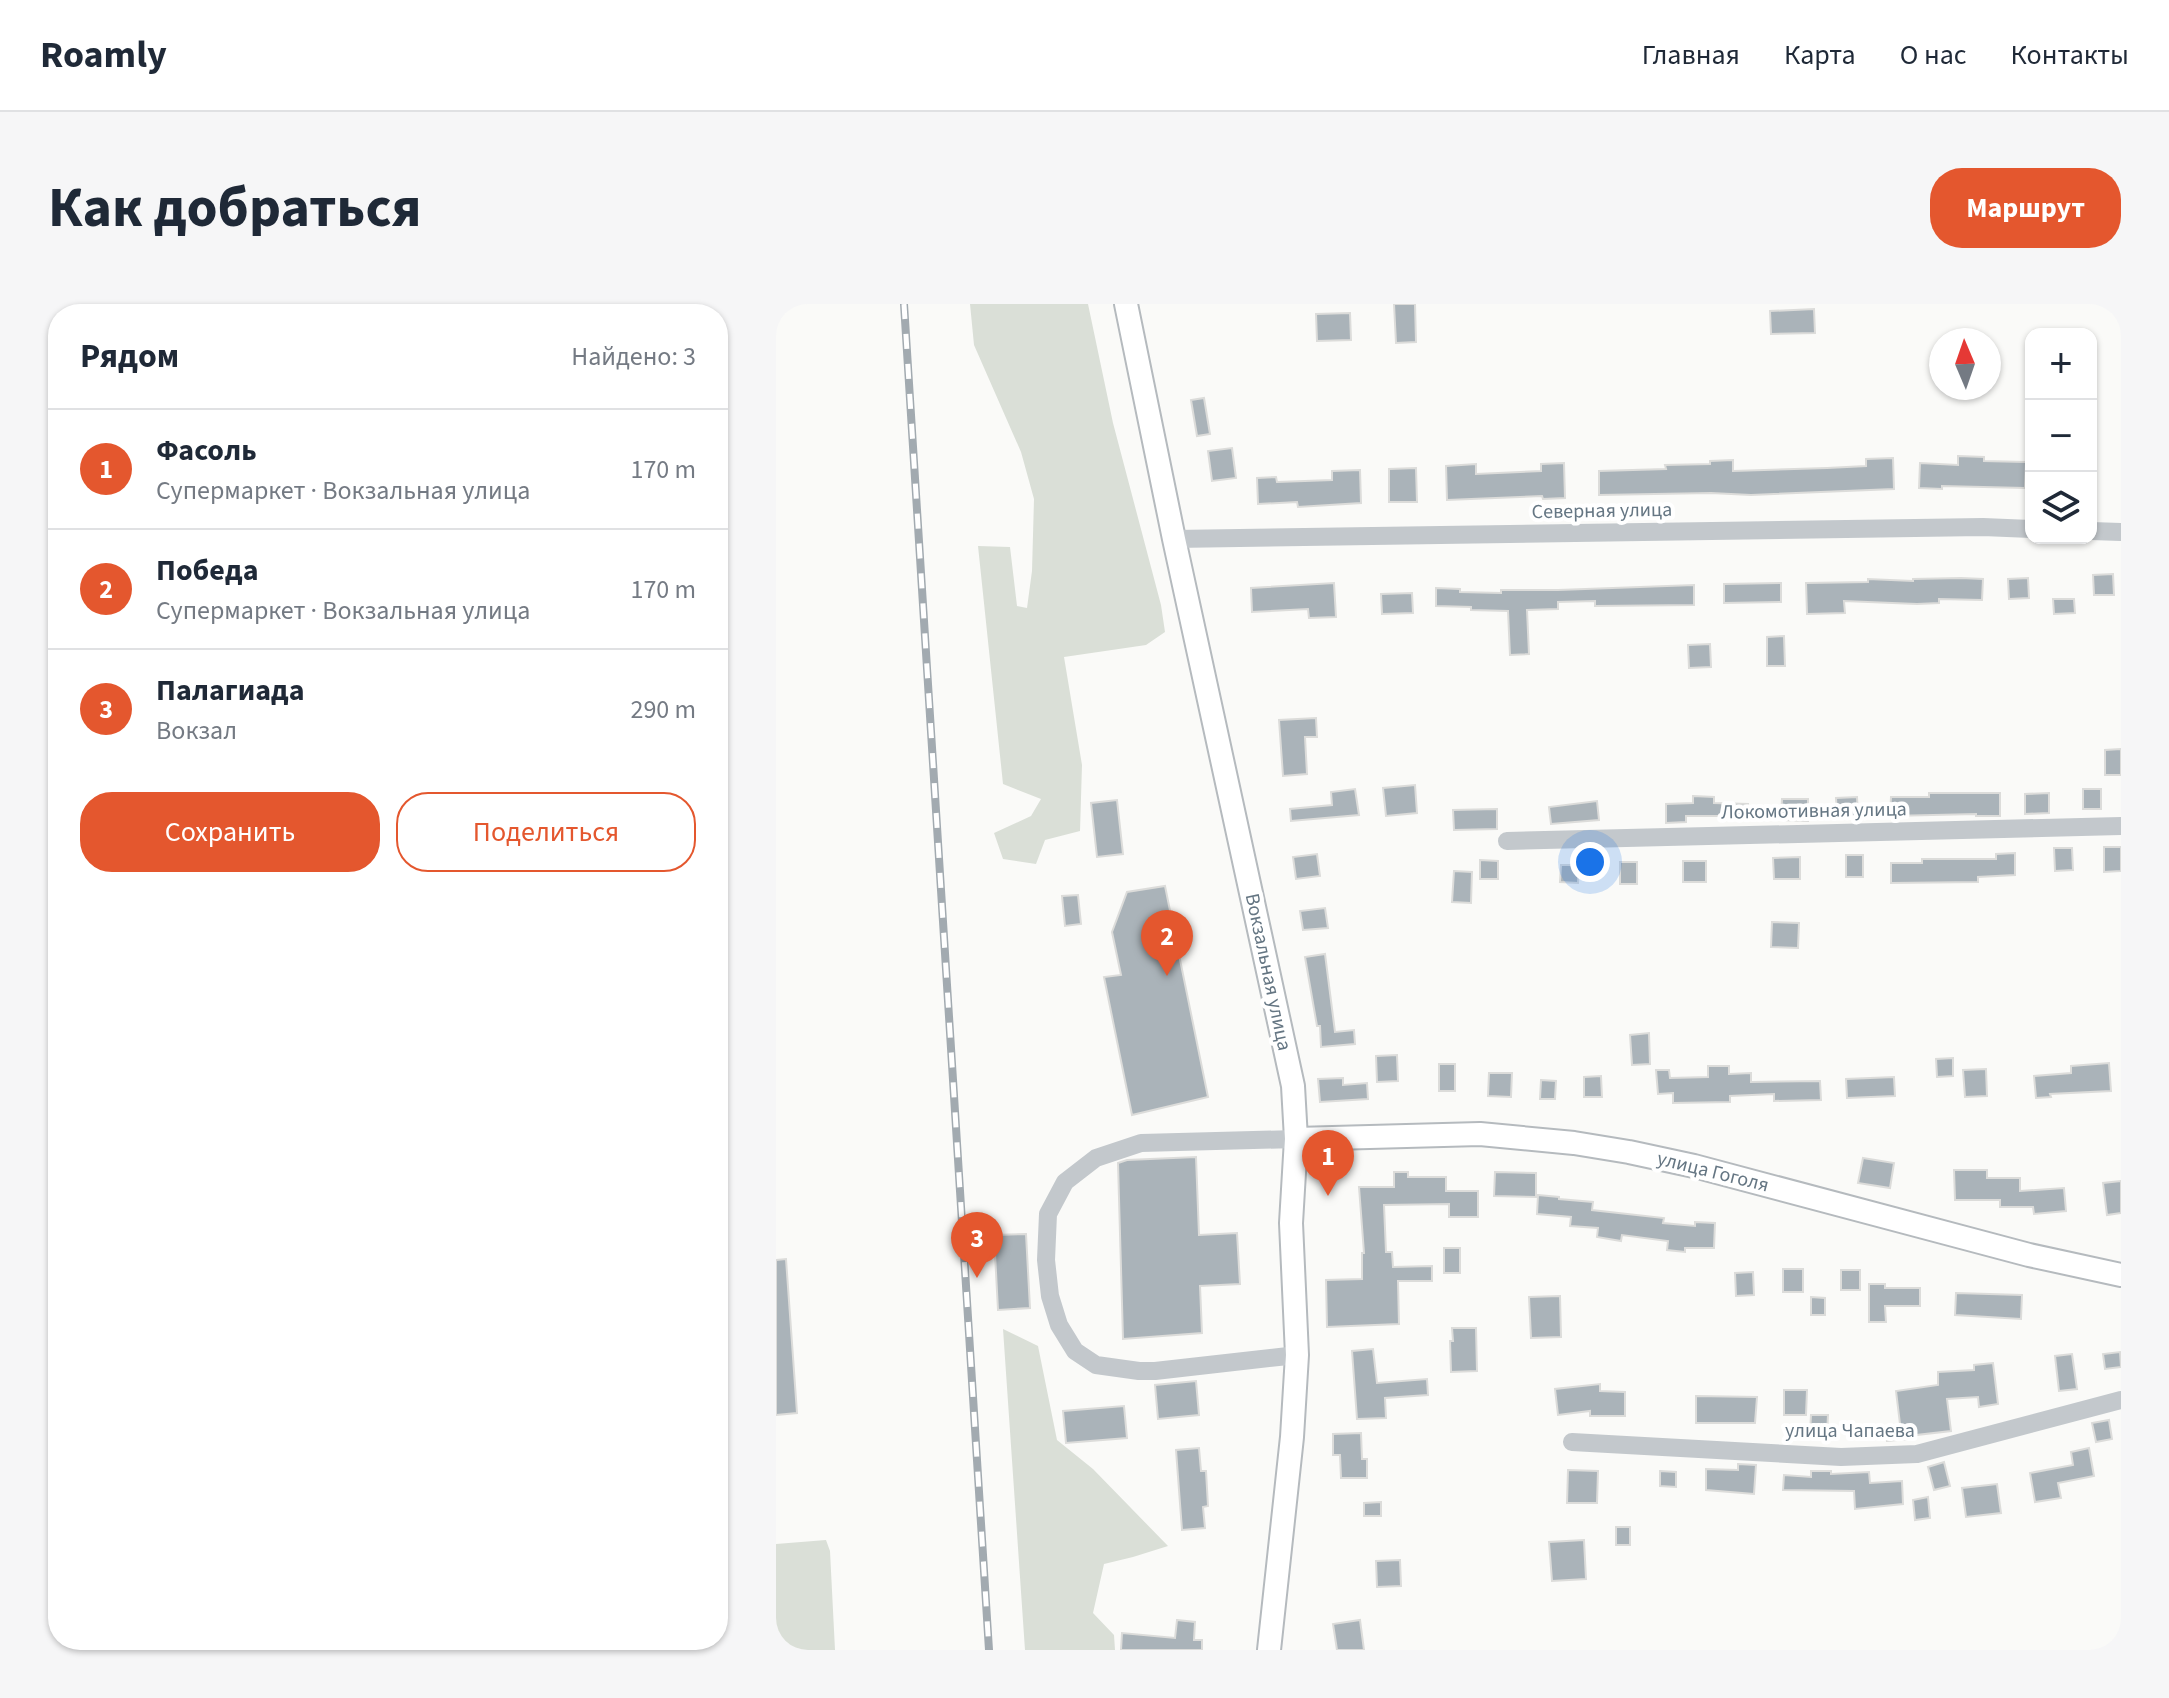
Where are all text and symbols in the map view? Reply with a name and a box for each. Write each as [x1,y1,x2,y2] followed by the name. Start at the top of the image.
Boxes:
[40,28,167,82] text: Roamly
[1642,35,1740,75] text: Главная
[1784,35,1856,75] text: Карта
[1900,35,1967,75] text: О нас
[2011,35,2129,75] text: Контакты
[1930,168,2121,248] button: Маршрут
[48,169,422,248] text: Как добраться
[1929,328,2001,400] north arrow
[2025,328,2097,544] map controls
[2025,328,2097,400] button: +
[80,332,179,381] text: Рядом
[571,338,696,375] text: Найдено: 3
[2025,400,2097,472] button: −
[156,429,257,472] text: Фасоль
[99,451,113,488] text: 1
[630,451,696,488] text: 170 m
[156,472,530,509] text: Супермаркет · Вокзальная улица
[2025,472,2097,544] button: layers
[1531,496,1673,526] street label: Северная улица
[156,549,259,592] text: Победа
[99,571,113,608] text: 2
[630,571,696,608] text: 170 m
[156,592,530,629] text: Супермаркет · Вокзальная улица
[156,669,305,712] text: Палагиада
[99,691,113,728] text: 3
[630,691,696,728] text: 290 m
[156,712,237,749] text: Вокзал
[80,792,380,872] button: Сохранить
[396,792,696,872] button: Поделиться
[1721,795,1907,827] street label: Локомотивная улица
[1570,842,1610,882] your location
[1238,891,1298,1053] street label: Вокзальная улица
[1141,910,1193,976] pin: 2
[1302,1130,1354,1196] pin: 1
[1654,1145,1772,1199] street label: улица Гоголя
[951,1212,1003,1278] pin: 3
[1785,1417,1915,1445] street label: улица Чапаева

